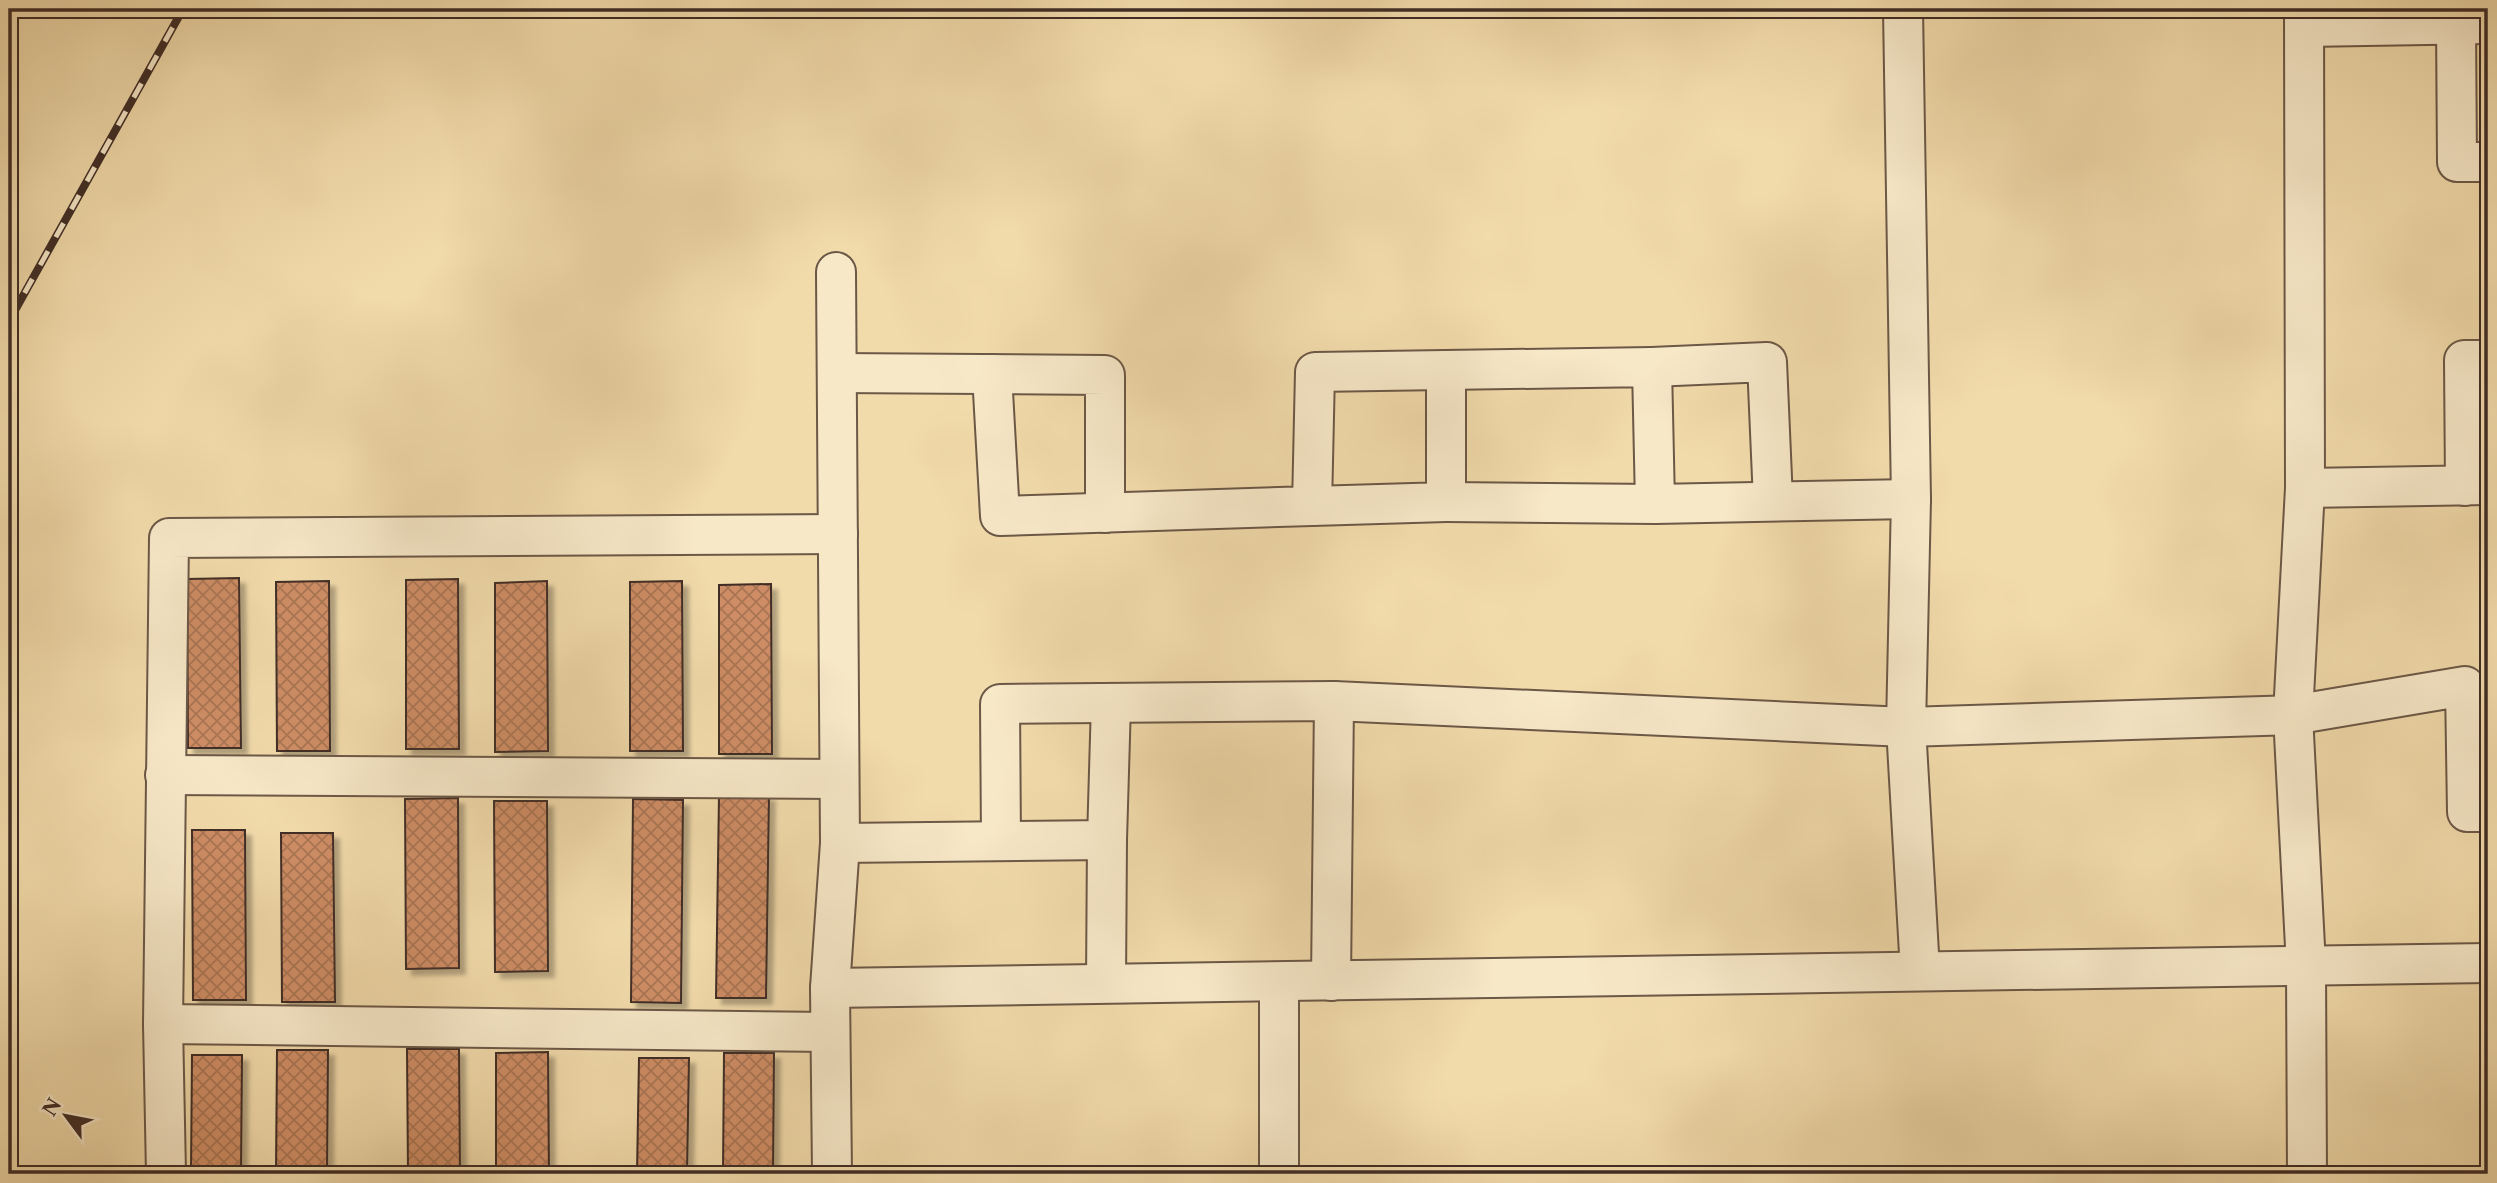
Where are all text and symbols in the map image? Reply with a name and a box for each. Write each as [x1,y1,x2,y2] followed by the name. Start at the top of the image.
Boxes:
[32,1082,102,1152] north arrow
[38,1094,66,1120] text: N

